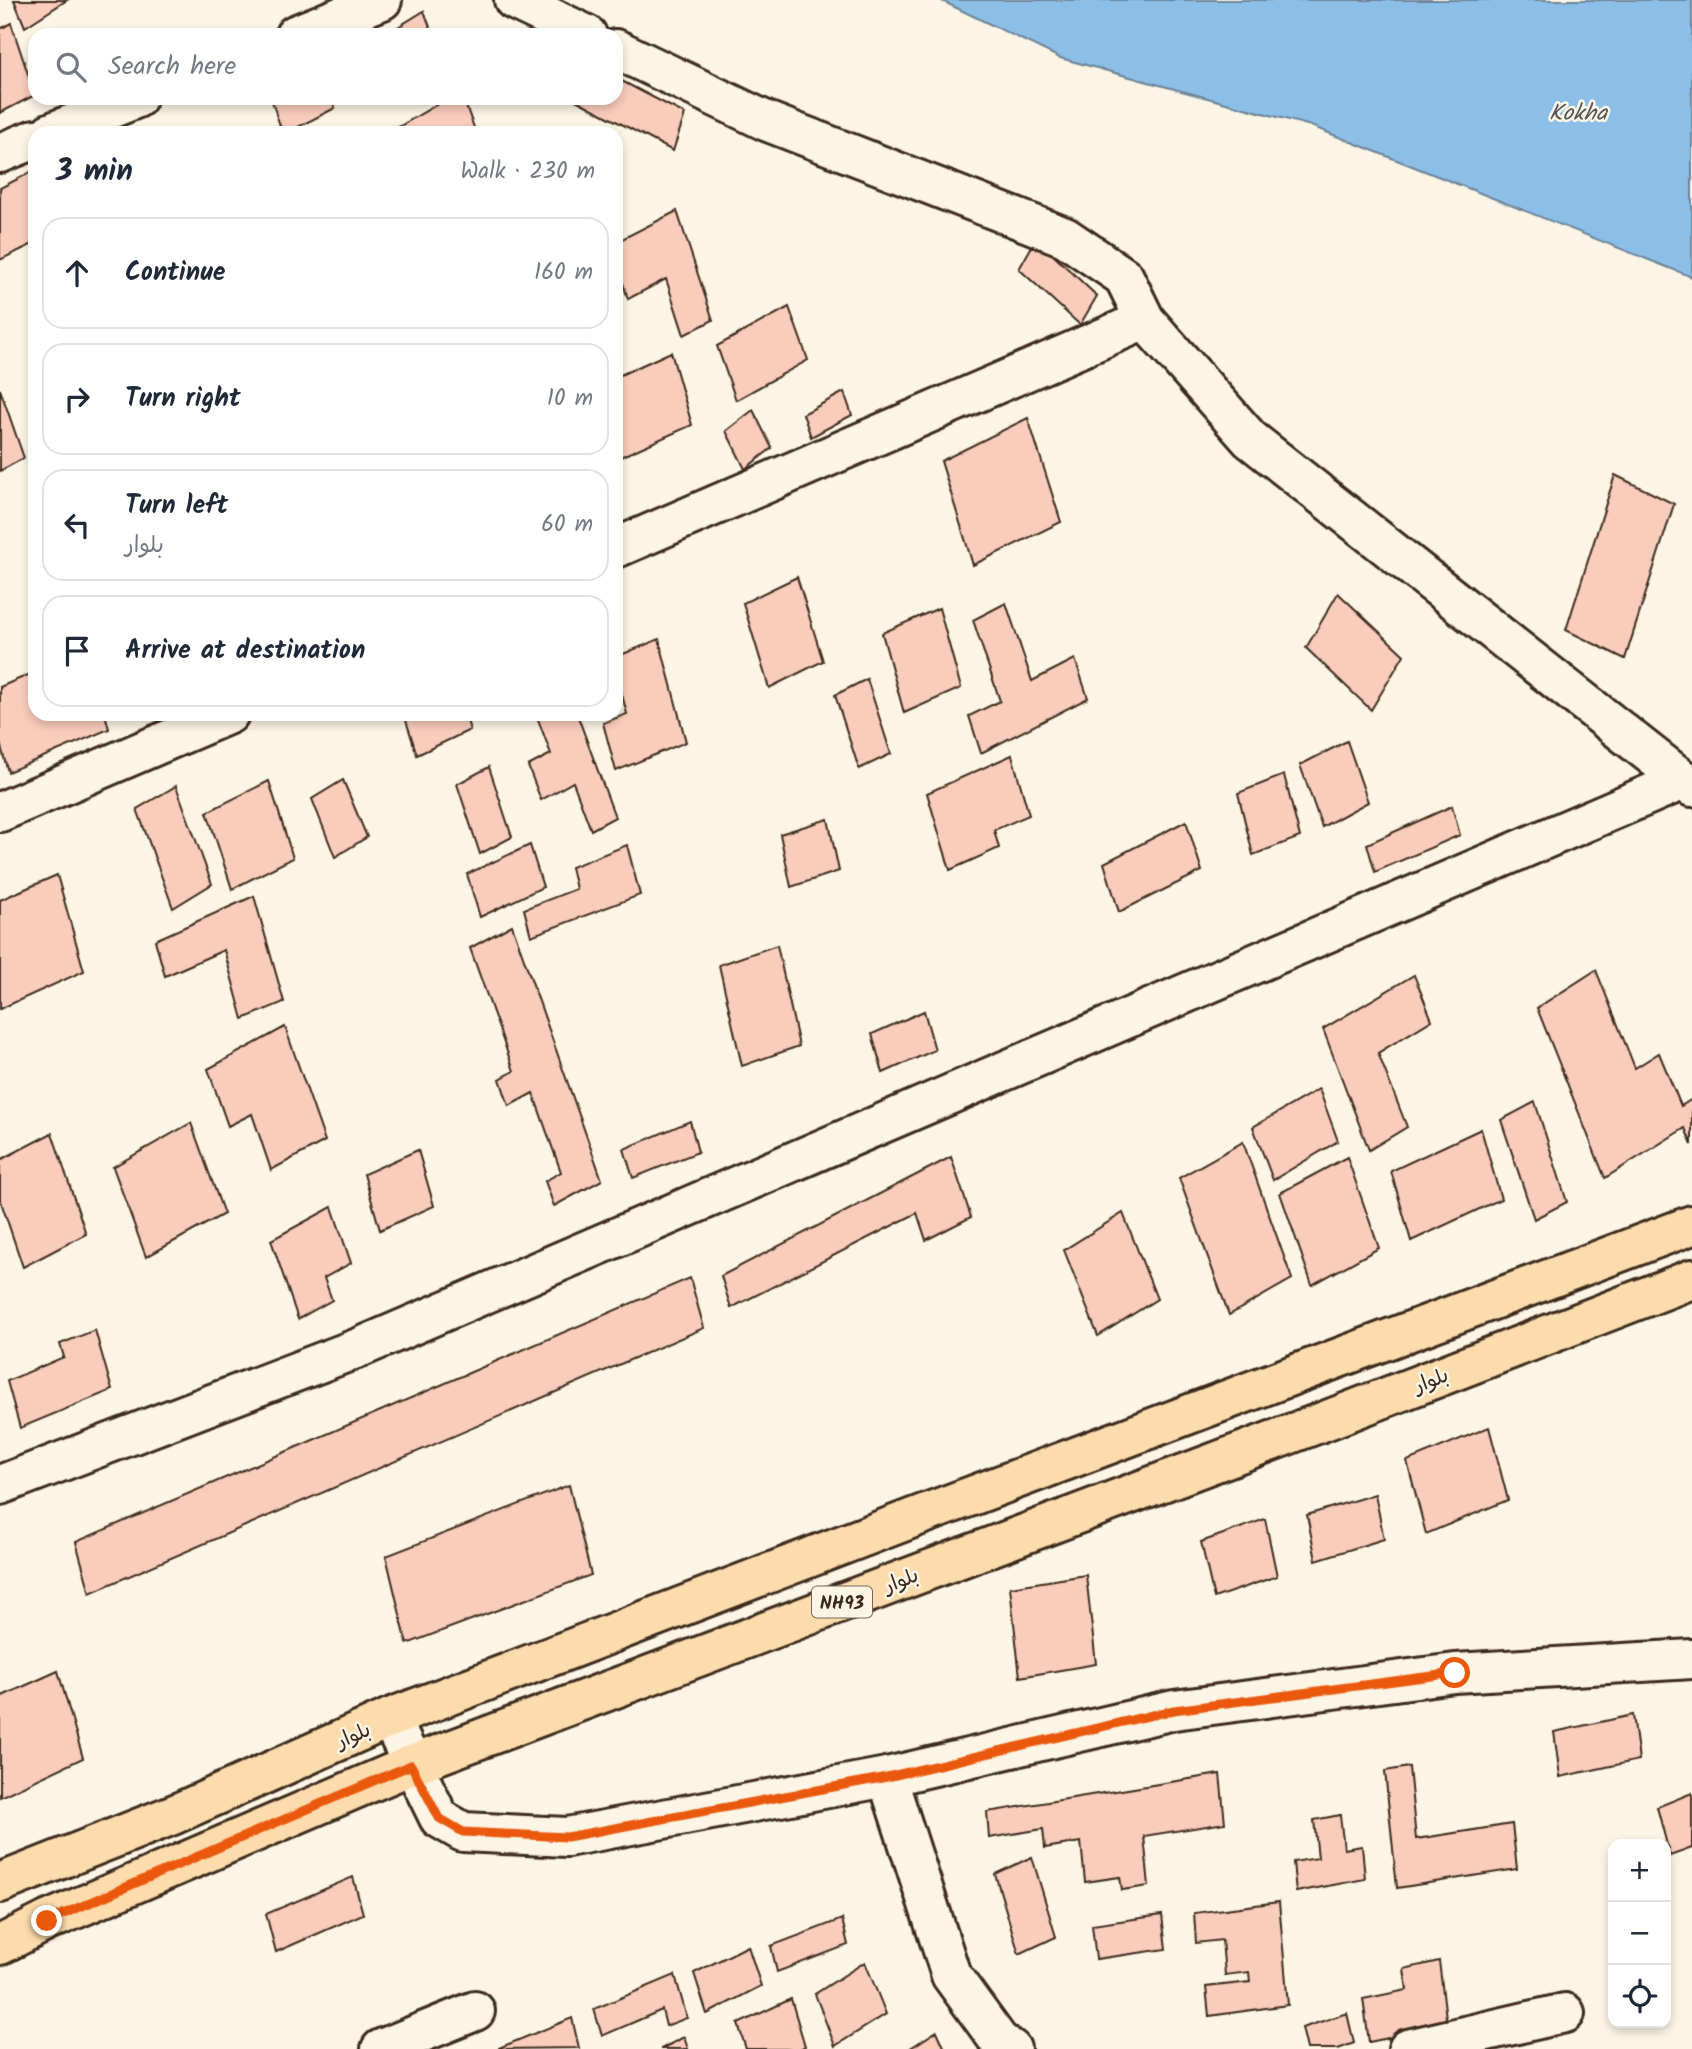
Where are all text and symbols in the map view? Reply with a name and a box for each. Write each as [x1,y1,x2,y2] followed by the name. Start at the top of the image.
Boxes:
[28,28,623,105] search box
[108,46,236,88] text: Search here
[52,48,90,86] icon: search
[1549,96,1609,132] water label: Kokha
[56,148,133,196] text: 3 min
[460,154,595,190] text: Walk · 230 m
[125,252,226,294] text: Continue
[58,254,96,292] icon: ahead
[534,255,593,291] text: 160 m
[125,378,241,420] text: Turn right
[58,380,96,418] icon: right
[547,381,593,417] text: 10 m
[125,485,228,527] text: Turn left
[58,506,96,544] icon: left
[541,507,593,543] text: 60 m
[125,528,164,564] text: بلوار
[125,630,365,672] text: Arrive at destination
[58,632,96,670] icon: arrive
[1407,1360,1454,1404] street label: بلوار
[877,1560,924,1604] street label: بلوار
[812,1586,872,1618] road number: NH93
[1439,1657,1470,1688] route start
[329,1714,377,1759] street label: بلوار
[1608,1839,1671,2028] map controls
[1608,1839,1671,1902] button: +
[1608,1902,1671,1965] button: −
[31,1905,62,1936] route end
[1608,1965,1671,2028] button: locate

